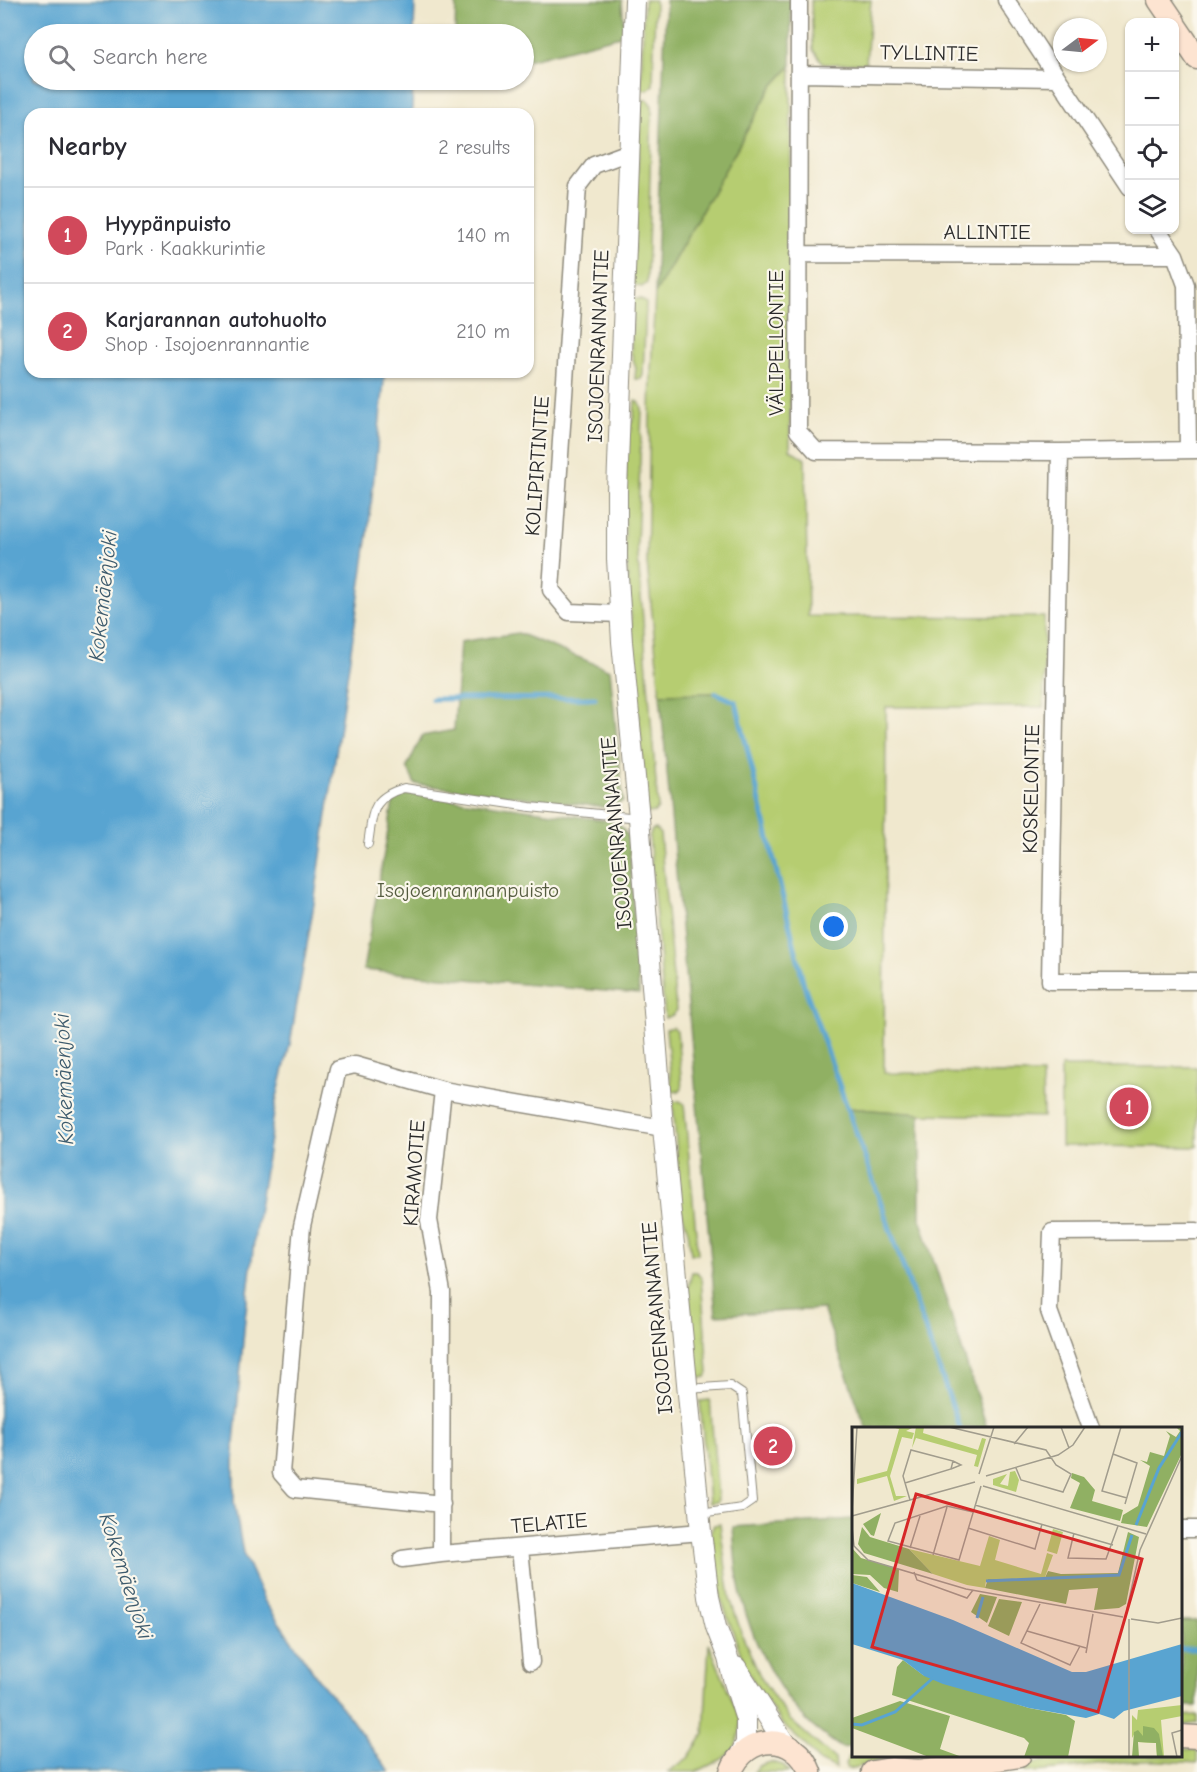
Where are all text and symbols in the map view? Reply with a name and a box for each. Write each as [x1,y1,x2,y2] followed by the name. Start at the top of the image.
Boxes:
[1053,18,1107,72] north arrow
[1125,18,1179,234] map controls
[1125,18,1179,72] button: +
[24,24,534,90] search box
[880,40,978,66] street label: TYLLINTIE
[45,41,78,74] icon: search
[93,44,208,70] text: Search here
[1125,72,1179,126] button: −
[1125,126,1179,180] button: locate
[48,132,127,162] text: Nearby
[438,136,510,159] text: 2 results
[1125,180,1179,234] button: layers
[105,211,231,237] text: Hyypänpuisto
[943,220,1031,244] street label: ALLINTIE
[64,224,71,247] text: 1
[457,224,510,247] text: 140 m
[105,237,265,260] text: Park · Kaakkurintie
[583,249,613,443] street label: ISOJOENRANNANTIE
[764,270,788,416] street label: VÄLIPELLONTIE
[105,307,327,333] text: Karjarannan autohuolto
[63,320,72,343] text: 2
[456,320,510,343] text: 210 m
[105,333,309,356] text: Shop · Isojoenrannantie
[520,395,554,537] street label: KOLIPIRTINTIE
[83,528,123,663] water label: Kokemäenjoki
[1018,724,1044,854] street label: KOSKELONTIE
[596,736,636,930] street label: ISOJOENRANNANTIE
[377,878,559,902] park label: Isojoenrannanpuisto
[819,912,848,941] your location
[49,1012,79,1145] water label: Kokemäenjoki
[1110,1084,1148,1130] pin: 1
[398,1119,430,1227] street label: KIRAMOTIE
[637,1221,677,1415] street label: ISOJOENRANNANTIE
[754,1424,792,1468] pin: 2
[852,1427,1182,1757] inset map
[510,1508,588,1538] street label: TELATIE
[93,1509,159,1644] water label: Kokemäenjoki

